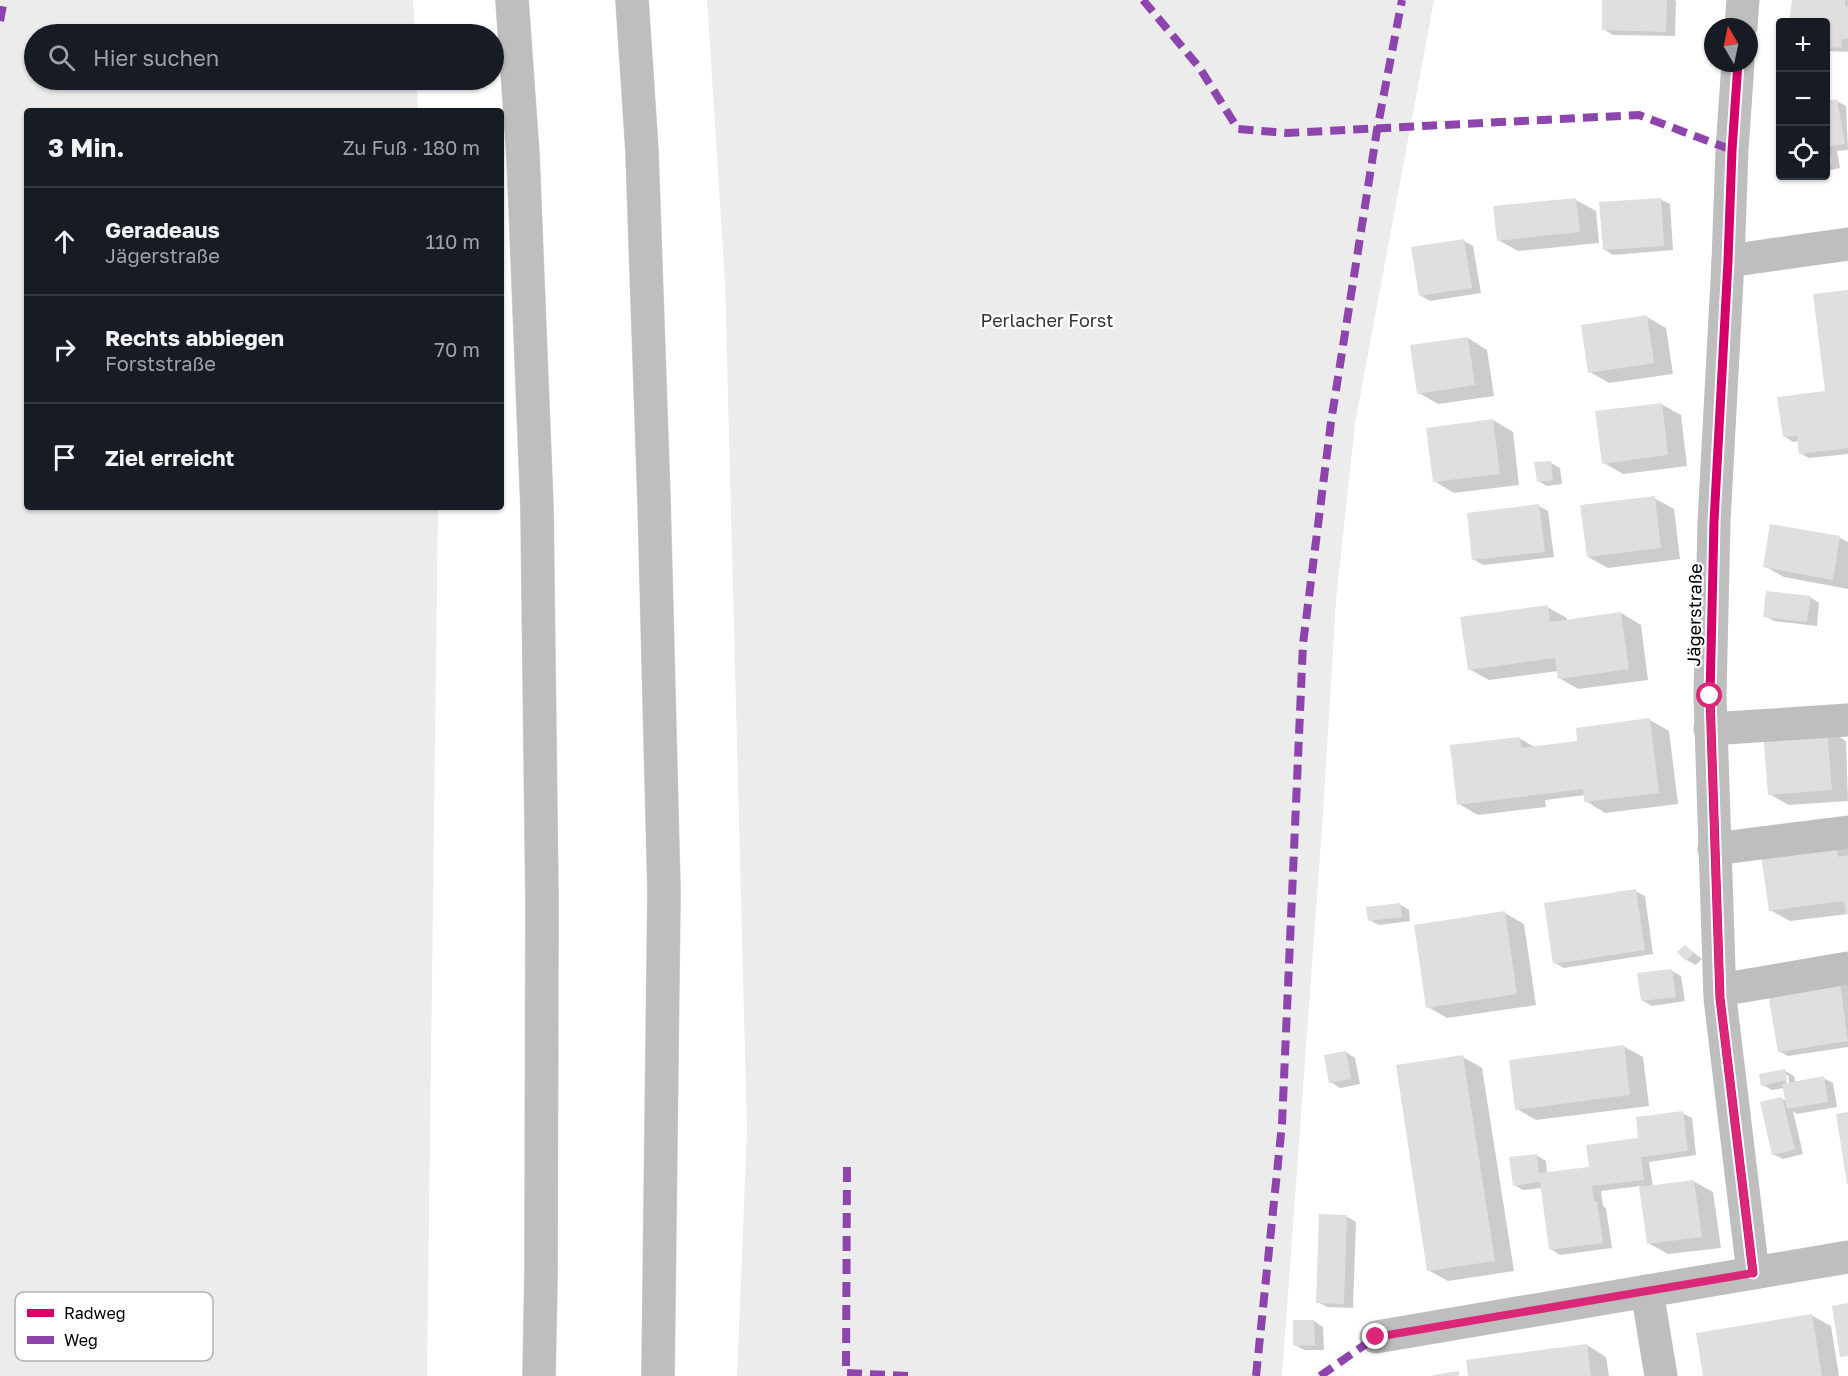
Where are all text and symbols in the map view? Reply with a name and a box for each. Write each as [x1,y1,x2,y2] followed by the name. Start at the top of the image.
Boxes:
[1704,18,1758,72] north arrow
[1776,18,1830,180] map controls
[1776,18,1830,72] button: +
[24,24,504,90] search box
[45,41,78,74] icon: search
[93,44,219,71] text: Hier suchen
[1776,72,1830,126] button: −
[1776,126,1830,180] button: locate
[48,132,125,163] text: 3 Min.
[343,135,480,159] text: Zu Fuß · 180 m
[105,216,220,243] text: Geradeaus
[48,225,81,258] icon: ahead
[426,229,480,253] text: 110 m
[105,243,220,267] text: Jägerstraße
[981,309,1113,331] park label: Perlacher Forst
[105,324,284,351] text: Rechts abbiegen
[48,333,81,366] icon: right
[434,337,480,361] text: 70 m
[105,351,216,375] text: Forststraße
[48,441,81,474] icon: arrive
[105,444,234,471] text: Ziel erreicht
[1682,563,1706,667] street label: Jägerstraße
[1696,682,1722,708] route start
[15,1292,213,1361] legend
[64,1303,126,1323] text: Radweg
[1362,1323,1388,1349] route end
[64,1330,98,1350] text: Weg

